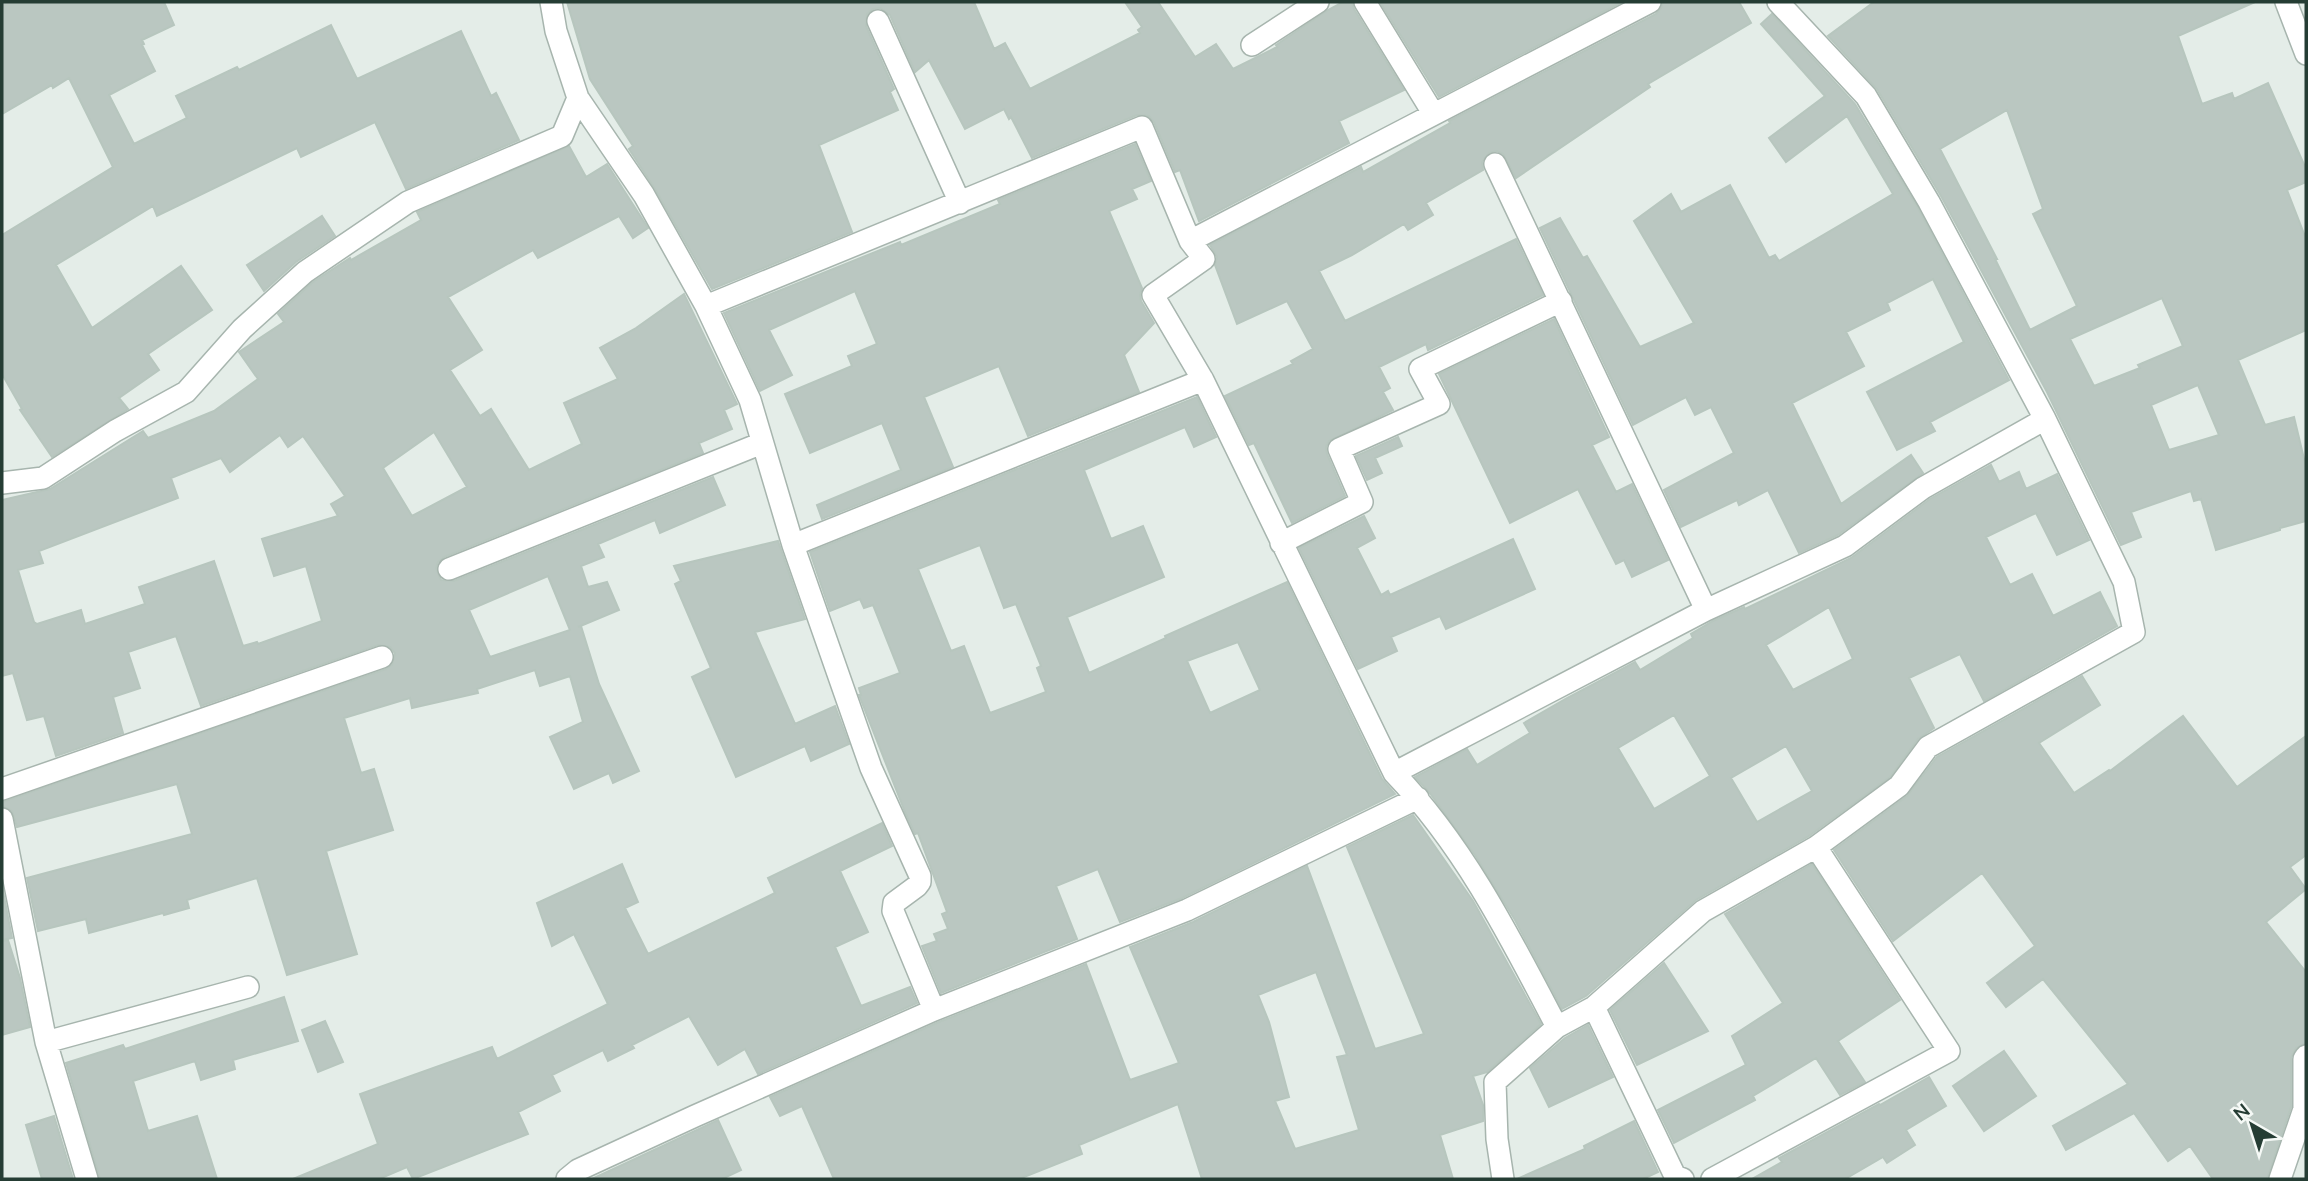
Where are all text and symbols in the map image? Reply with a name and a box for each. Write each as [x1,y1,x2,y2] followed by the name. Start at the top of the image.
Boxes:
[2217,1090,2287,1160] north arrow
[2228,1098,2256,1127] text: N

